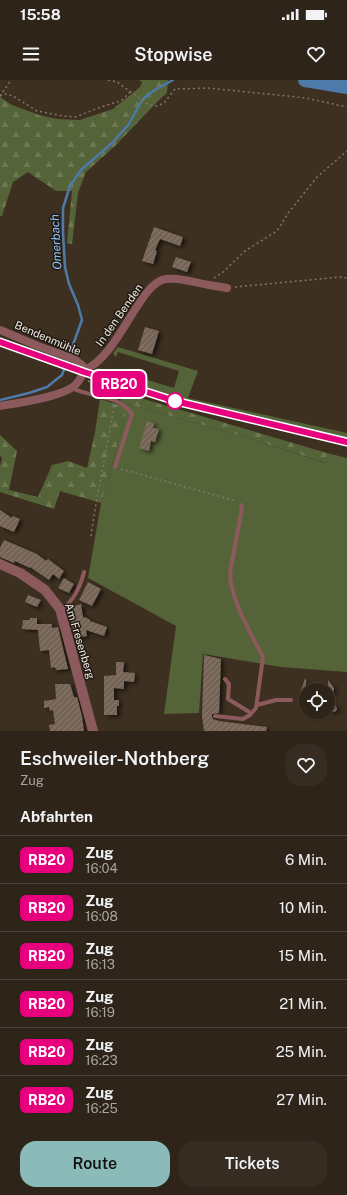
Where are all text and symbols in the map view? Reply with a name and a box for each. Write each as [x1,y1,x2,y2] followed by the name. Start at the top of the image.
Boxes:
[20,6,61,23] text: 15:58
[20,43,42,65] icon: menu
[305,43,327,65] icon: heart
[134,44,213,65] text: Stopwise
[48,214,64,270] water label: Omerbach
[93,282,145,348] street label: In den Benden
[13,319,83,357] street label: Bendenmühle
[91,371,147,397] line badge: RB20
[100,376,138,392] text: RB20
[166,392,184,410] unlabelled marker
[63,602,97,681] street label: Am Fresenberg
[299,683,335,719] map controls
[299,683,335,719] button: locate
[285,744,327,786] button: heart
[20,747,209,769] text: Eschweiler-Nothberg
[20,773,44,788] text: Zug
[20,808,93,825] text: Abfahrten
[85,844,114,861] text: Zug
[285,851,327,868] text: 6 Min.
[28,852,65,868] text: RB20
[85,861,118,876] text: 16:04
[85,892,114,909] text: Zug
[279,899,327,916] text: 10 Min.
[28,900,65,916] text: RB20
[85,909,118,924] text: 16:08
[85,940,114,957] text: Zug
[279,947,327,964] text: 15 Min.
[28,948,65,964] text: RB20
[85,957,115,972] text: 16:13
[85,988,114,1005] text: Zug
[279,995,327,1012] text: 21 Min.
[28,996,65,1012] text: RB20
[85,1005,115,1020] text: 16:19
[85,1036,114,1053] text: Zug
[276,1043,327,1060] text: 25 Min.
[28,1044,65,1060] text: RB20
[85,1053,118,1068] text: 16:23
[85,1084,114,1101] text: Zug
[276,1091,327,1108] text: 27 Min.
[28,1092,65,1108] text: RB20
[85,1101,118,1116] text: 16:25
[20,1141,170,1187] button: Route
[178,1141,327,1187] button: Tickets

